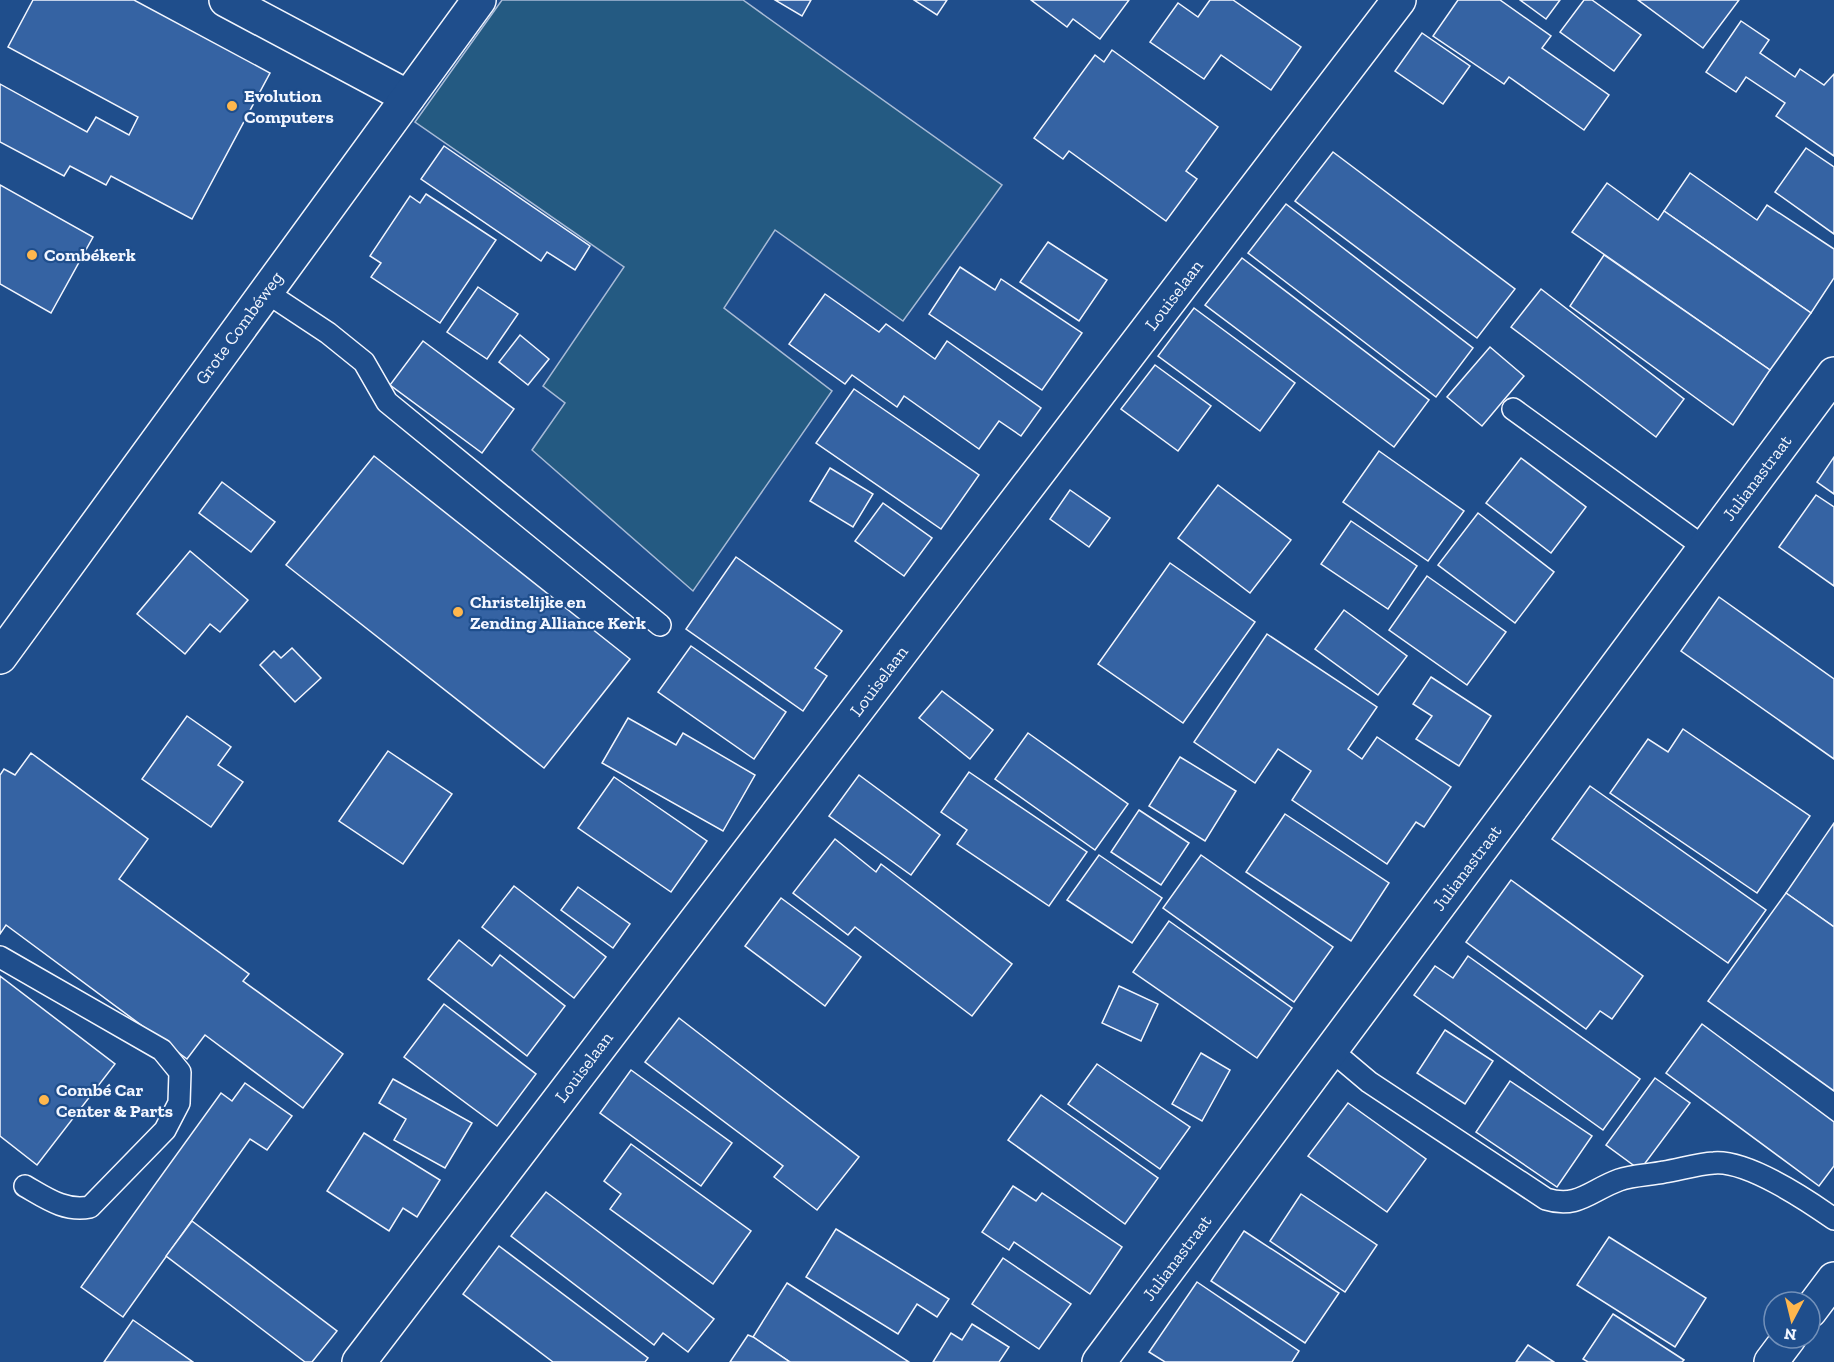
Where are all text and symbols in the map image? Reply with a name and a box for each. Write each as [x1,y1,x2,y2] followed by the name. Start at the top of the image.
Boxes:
[244,85,334,128] place label: Evolution Computers
[225,99,239,113] marker: Evolution Computers
[44,244,136,266] place label: Combékerk
[25,248,39,262] marker: Combékerk
[1140,255,1208,335] street label: Louiselaan
[191,267,288,389] street label: Grote Combéweg
[1718,431,1797,525] street label: Julianastraat
[470,591,646,634] place label: Christelijke en Zending Alliance Kerk
[451,605,465,619] marker: Christelijke en Zending Alliance Kerk
[845,641,913,721] street label: Louiselaan
[1428,821,1507,915] street label: Julianastraat
[550,1027,618,1107] street label: Louiselaan
[56,1079,173,1122] place label: Combé Car Center & Parts
[37,1093,51,1107] marker: Combé Car Center & Parts
[1138,1211,1217,1305] street label: Julianastraat
[1762,1290,1822,1350] north arrow
[1783,1324,1797,1345] text: N

